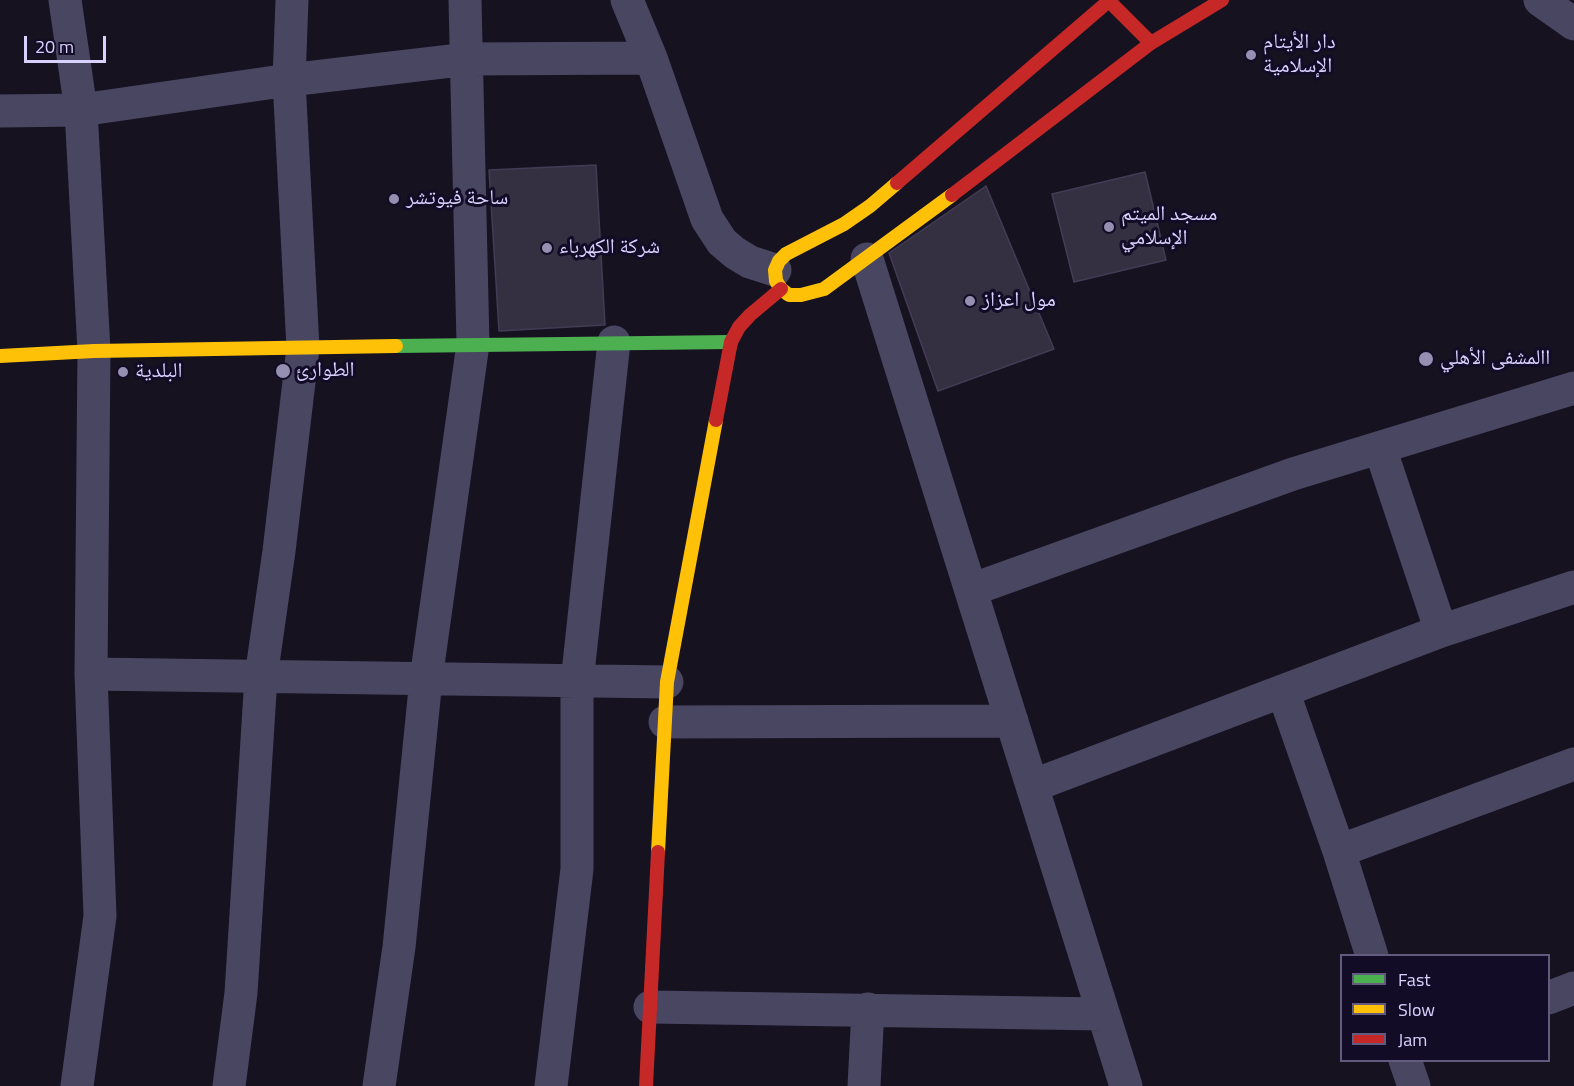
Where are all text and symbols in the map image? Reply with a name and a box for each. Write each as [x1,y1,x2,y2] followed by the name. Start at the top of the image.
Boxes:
[27,24,110,62] scale bar
[1263,30,1336,80] place label: دار الأيتام الإسلامية
[35,33,74,60] text: 20 m
[1244,48,1258,62] marker: دار الأيتام الإسلامية
[406,186,508,212] place label: ساحة فيوتشر
[387,192,401,206] marker: ساحة فيوتشر
[1121,202,1217,252] place label: مسجد الميتم الإسلامي
[1102,220,1116,234] marker: مسجد الميتم الإسلامي
[559,235,660,261] place label: شركة الكهرباء
[540,241,554,255] marker: شركة الكهرباء
[982,288,1056,314] place label: مول اعزاز
[963,294,977,308] marker: مول اعزاز
[1440,346,1550,372] place label: االمشفى الأهلي
[1417,350,1435,368] marker: االمشفى الأهلي
[296,358,355,384] place label: الطوارئ
[135,359,182,385] place label: البلدية
[274,362,292,380] marker: الطوارئ
[116,365,130,379] marker: البلدية
[1340,954,1550,1062] legend
[1398,966,1431,993] text: Fast
[1398,996,1435,1023] text: Slow
[1398,1026,1427,1053] text: Jam

